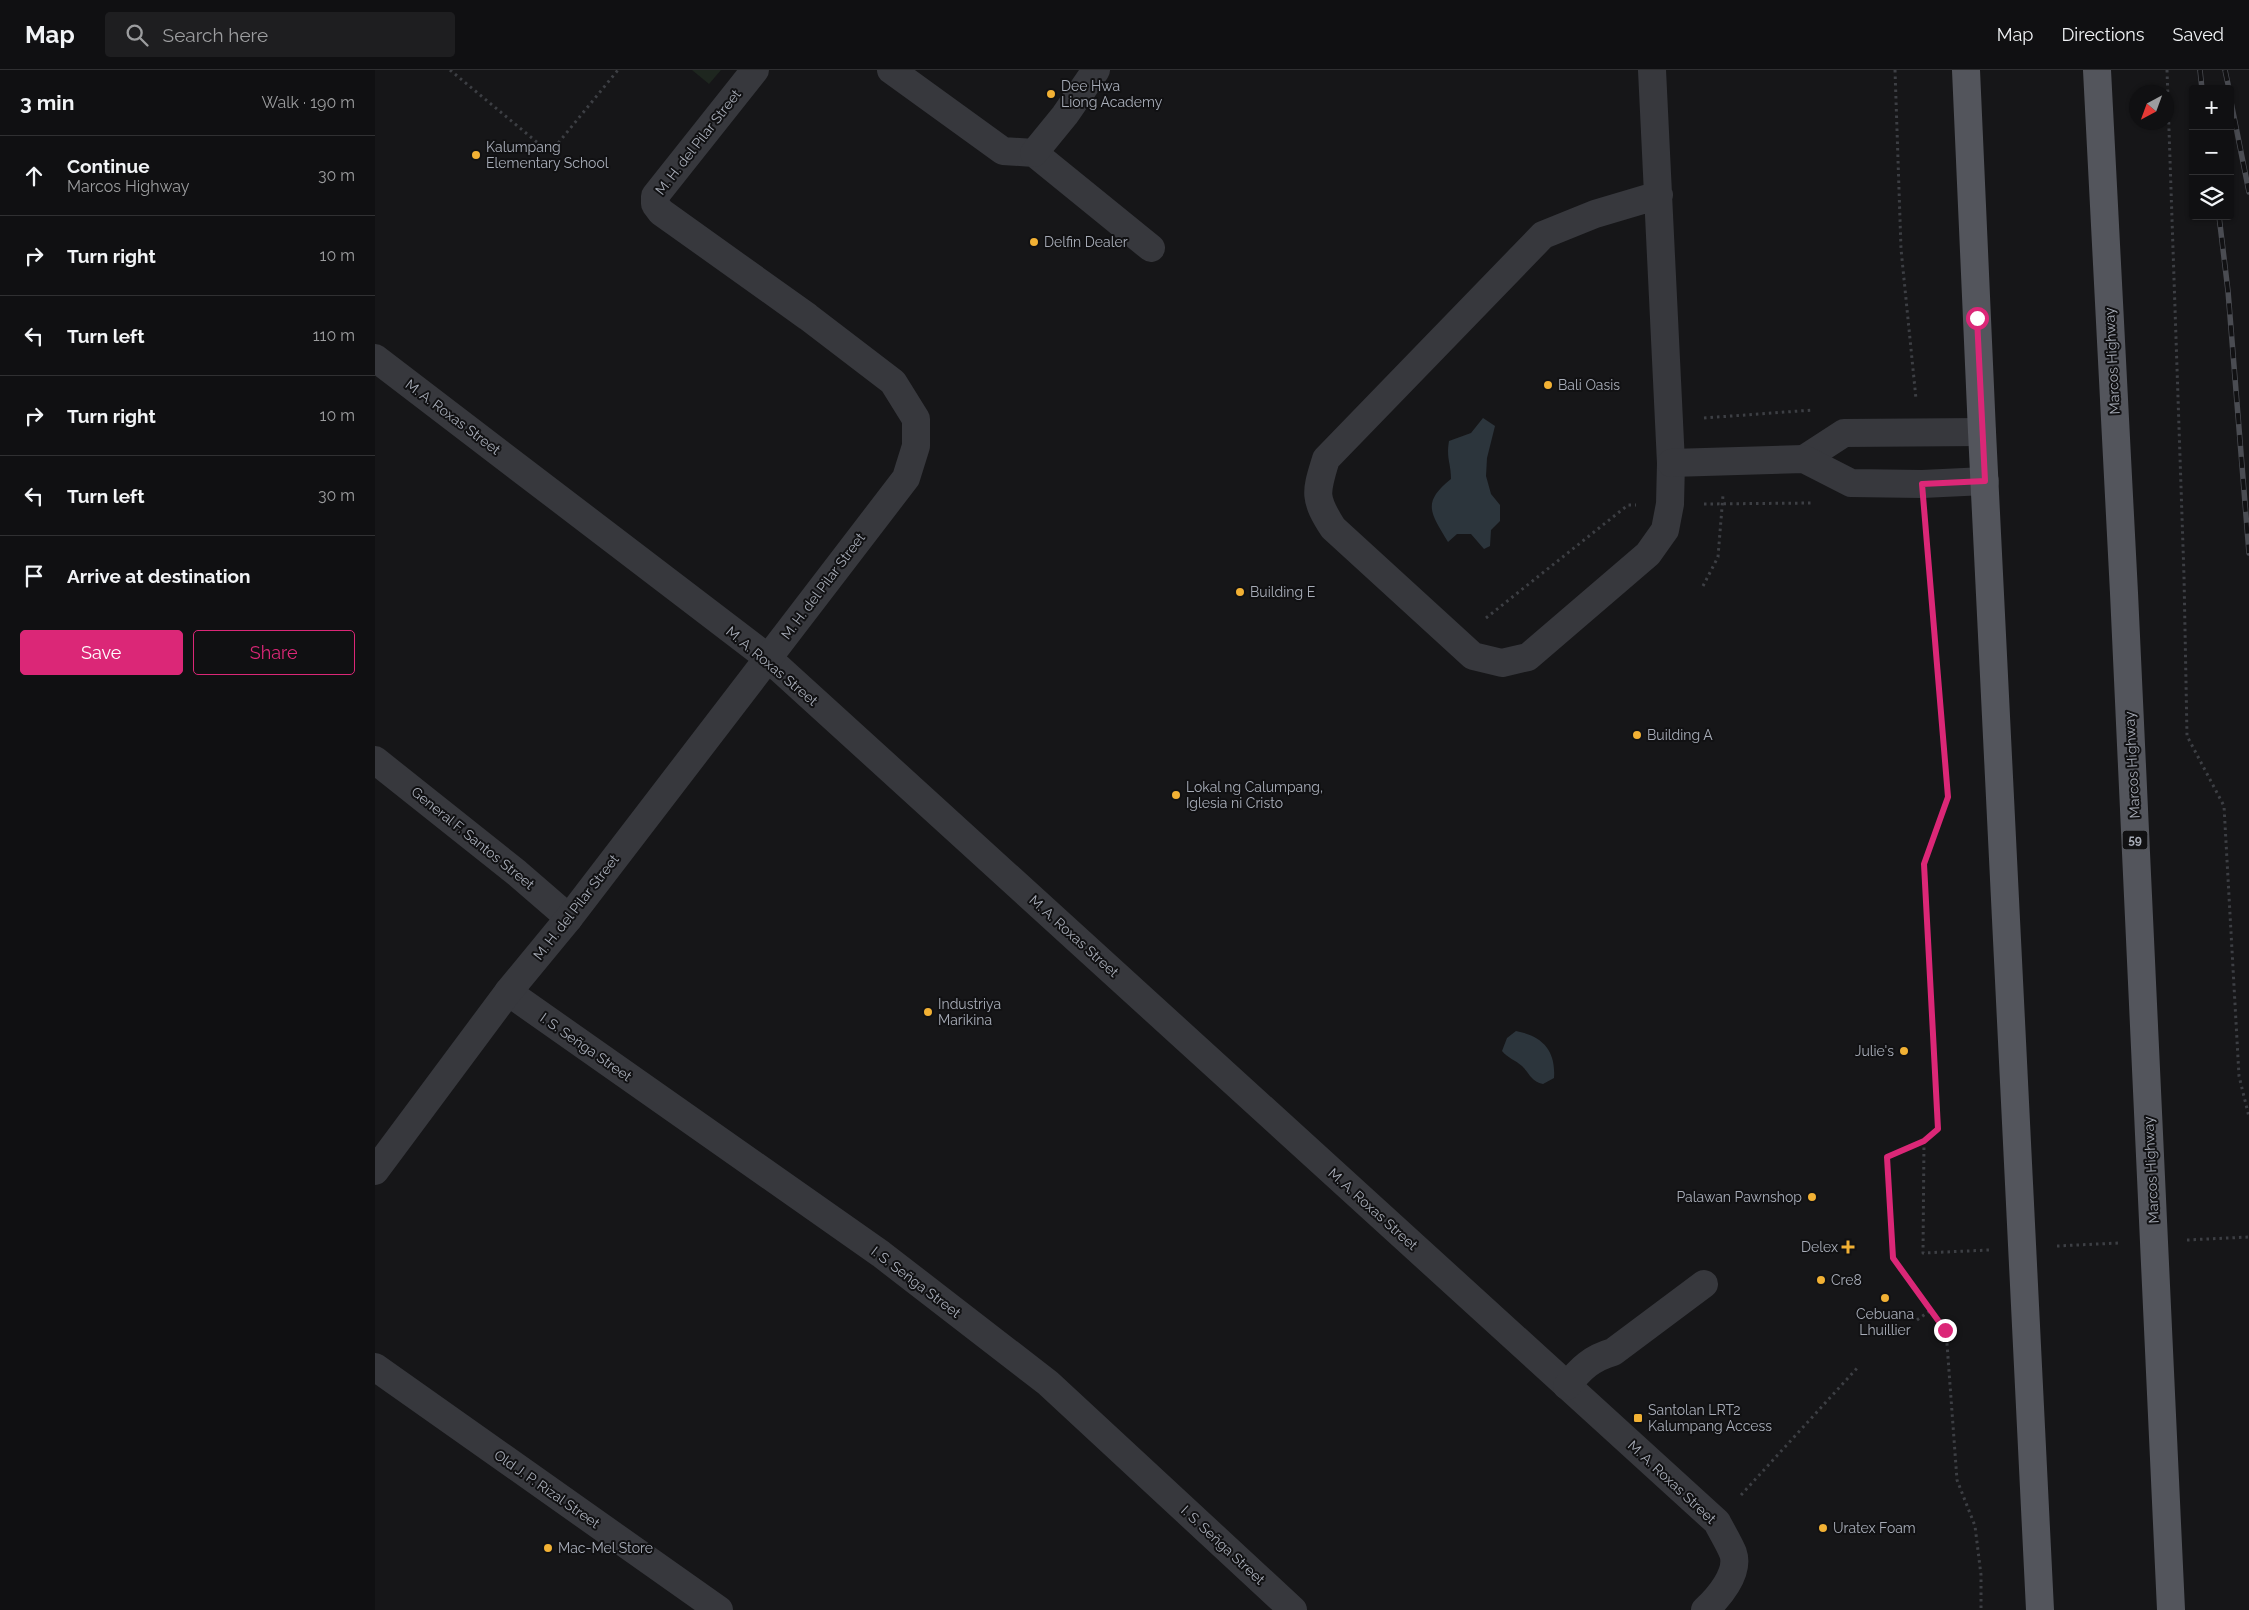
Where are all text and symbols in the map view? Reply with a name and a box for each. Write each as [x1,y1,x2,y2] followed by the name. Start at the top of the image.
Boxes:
[105,12,455,57] search box
[25,20,75,49] text: Map
[123,21,151,49] icon: search
[163,24,268,46] text: Search here
[1997,24,2033,45] text: Map
[2061,24,2145,45] text: Directions
[2173,24,2224,45] text: Saved
[1061,78,1163,110] place label: Dee Hwa Liong Academy
[2129,85,2174,130] north arrow
[2189,85,2234,220] map controls
[2189,85,2234,130] button: +
[652,86,744,198] street label: M. H. del Pilar Street
[1045,88,1057,100] marker: Dee Hwa Liong Academy
[20,90,74,115] text: 3 min
[262,93,355,112] text: Walk · 190 m
[2189,130,2234,175] button: −
[486,139,609,171] place label: Kalumpang Elementary School
[470,149,482,161] marker: Kalumpang Elementary School
[67,155,150,177] text: Continue
[20,162,48,190] icon: ahead
[318,166,355,185] text: 30 m
[2189,175,2234,220] button: layers
[67,177,189,196] text: Marcos Highway
[1044,234,1128,250] place label: Delfin Dealer
[1028,236,1040,248] marker: Delfin Dealer
[20,242,48,270] icon: right
[67,245,156,267] text: Turn right
[320,246,355,265] text: 10 m
[1966,307,1989,330] route start
[2101,307,2123,415] street label: Marcos Highway
[20,322,48,350] icon: left
[67,325,144,347] text: Turn left
[313,326,355,345] text: 110 m
[402,376,504,458] street label: M. A. Roxas Street
[1558,377,1620,393] place label: Bali Oasis
[1542,379,1554,391] marker: Bali Oasis
[20,402,48,430] icon: right
[67,405,156,427] text: Turn right
[320,406,355,425] text: 10 m
[20,482,48,510] icon: left
[67,485,144,507] text: Turn left
[318,486,355,505] text: 30 m
[778,529,868,642] street label: M. H. del Pilar Street
[20,562,48,590] icon: arrive
[67,565,251,587] text: Arrive at destination
[1250,584,1315,600] place label: Building E
[1234,586,1246,598] marker: Building E
[723,623,821,709] street label: M. A. Roxas Street
[20,630,183,675] button: Save
[193,630,355,675] button: Share
[2121,711,2143,819] street label: Marcos Highway
[1647,727,1713,743] place label: Building A
[1631,729,1643,741] marker: Building A
[1186,779,1323,811] place label: Lokal ng Calumpang, Iglesia ni Cristo
[408,783,538,893] street label: General F. Santos Street
[1170,789,1182,801] marker: Lokal ng Calumpang, Iglesia ni Cristo
[2123,830,2147,850] road number: 59
[530,851,622,963] street label: M. H. del Pilar Street
[1026,892,1122,980] street label: M. A. Roxas Street
[938,996,1001,1028] place label: Industriya Marikina
[922,1006,934,1018] marker: Industriya Marikina
[537,1009,635,1085] street label: I. S. Señga Street
[1855,1043,1894,1059] place label: Julie's
[1898,1045,1910,1057] marker: Julie's
[2140,1116,2162,1224] street label: Marcos Highway
[1325,1165,1421,1253] street label: M. A. Roxas Street
[1676,1189,1802,1205] place label: Palawan Pawnshop
[1806,1191,1818,1203] marker: Palawan Pawnshop
[1801,1239,1838,1255] place label: Delex
[1842,1241,1854,1253] marker: Delex
[868,1243,964,1321] street label: I. S. Señga Street
[1831,1272,1862,1288] place label: Cre8
[1815,1274,1827,1286] marker: Cre8
[1879,1292,1891,1304] marker: Cebuana Lhuillier
[1856,1306,1914,1338] place label: Cebuana Lhuillier
[1934,1319,1957,1342] route end
[1648,1402,1772,1434] place label: Santolan LRT2 Kalumpang Access
[1632,1412,1644,1424] marker: Santolan LRT2 Kalumpang Access
[1625,1437,1720,1527] street label: M. A. Roxas Street
[491,1447,603,1532] street label: Old J. P. Rizal Street
[1178,1502,1268,1588] street label: I. S. Señga Street
[1833,1520,1916,1536] place label: Uratex Foam
[1817,1522,1829,1534] marker: Uratex Foam
[558,1540,653,1556] place label: Mac-Mel Store
[542,1542,554,1554] marker: Mac-Mel Store

